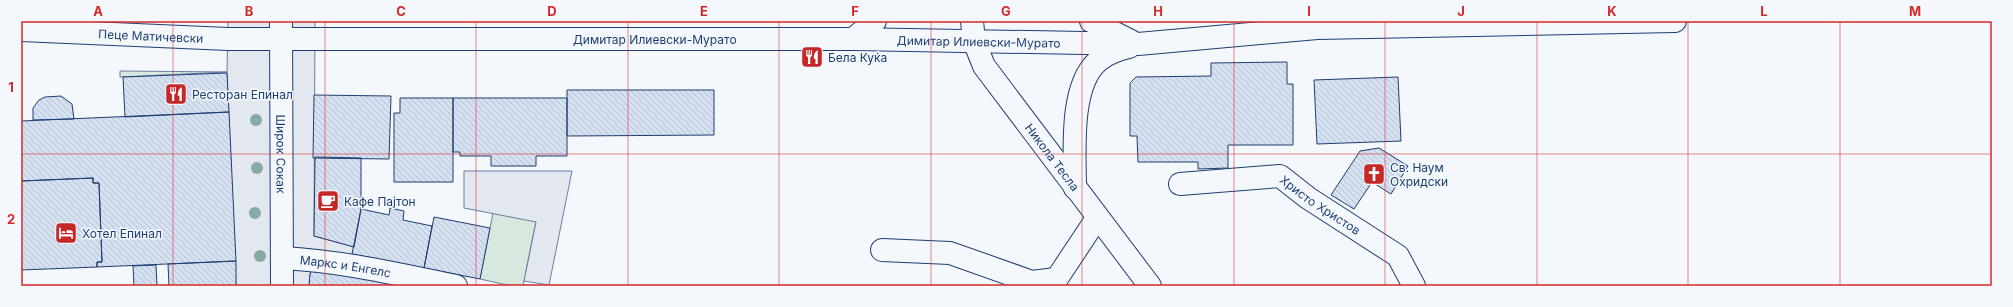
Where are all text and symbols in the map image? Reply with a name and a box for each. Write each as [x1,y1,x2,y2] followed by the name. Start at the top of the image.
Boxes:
[93,3,103,19] text: A
[245,3,254,19] text: B
[396,3,406,19] text: C
[547,3,557,19] text: D
[700,3,708,19] text: E
[851,3,859,19] text: F
[1001,3,1011,19] text: G
[1153,3,1163,19] text: H
[1307,3,1311,19] text: I
[1457,3,1465,19] text: J
[1607,3,1617,19] text: K
[1760,3,1768,19] text: L
[1909,3,1921,19] text: M
[98,26,204,45] street label: Пеце Матичевски
[573,32,737,47] street label: Димитар Илиевски-Мурато
[897,32,1061,50] street label: Димитар Илиевски-Мурато
[799,44,825,70] restaurant icon: Бела Куќа
[828,50,887,65] place label: Бела Куќа
[8,79,14,95] text: 1
[163,81,189,107] restaurant icon: Ресторан Епинал
[192,87,293,102] place label: Ресторан Епинал
[274,115,289,194] street label: Широк Сокак
[1022,120,1083,194] street label: Никола Тесла
[1390,160,1448,189] place label: Св. Наум Охридски
[1361,161,1387,187] church icon: Св. Наум Охридски
[1277,172,1364,238] street label: Христо Христов
[315,188,341,214] cafe icon: Кафе Пајтон
[344,194,416,209] place label: Кафе Пајтон
[7,211,15,227] text: 2
[53,220,79,246] hotel icon: Хотел Епинал
[82,226,162,241] place label: Хотел Епинал
[299,252,392,280] street label: Маркс и Енгелс

